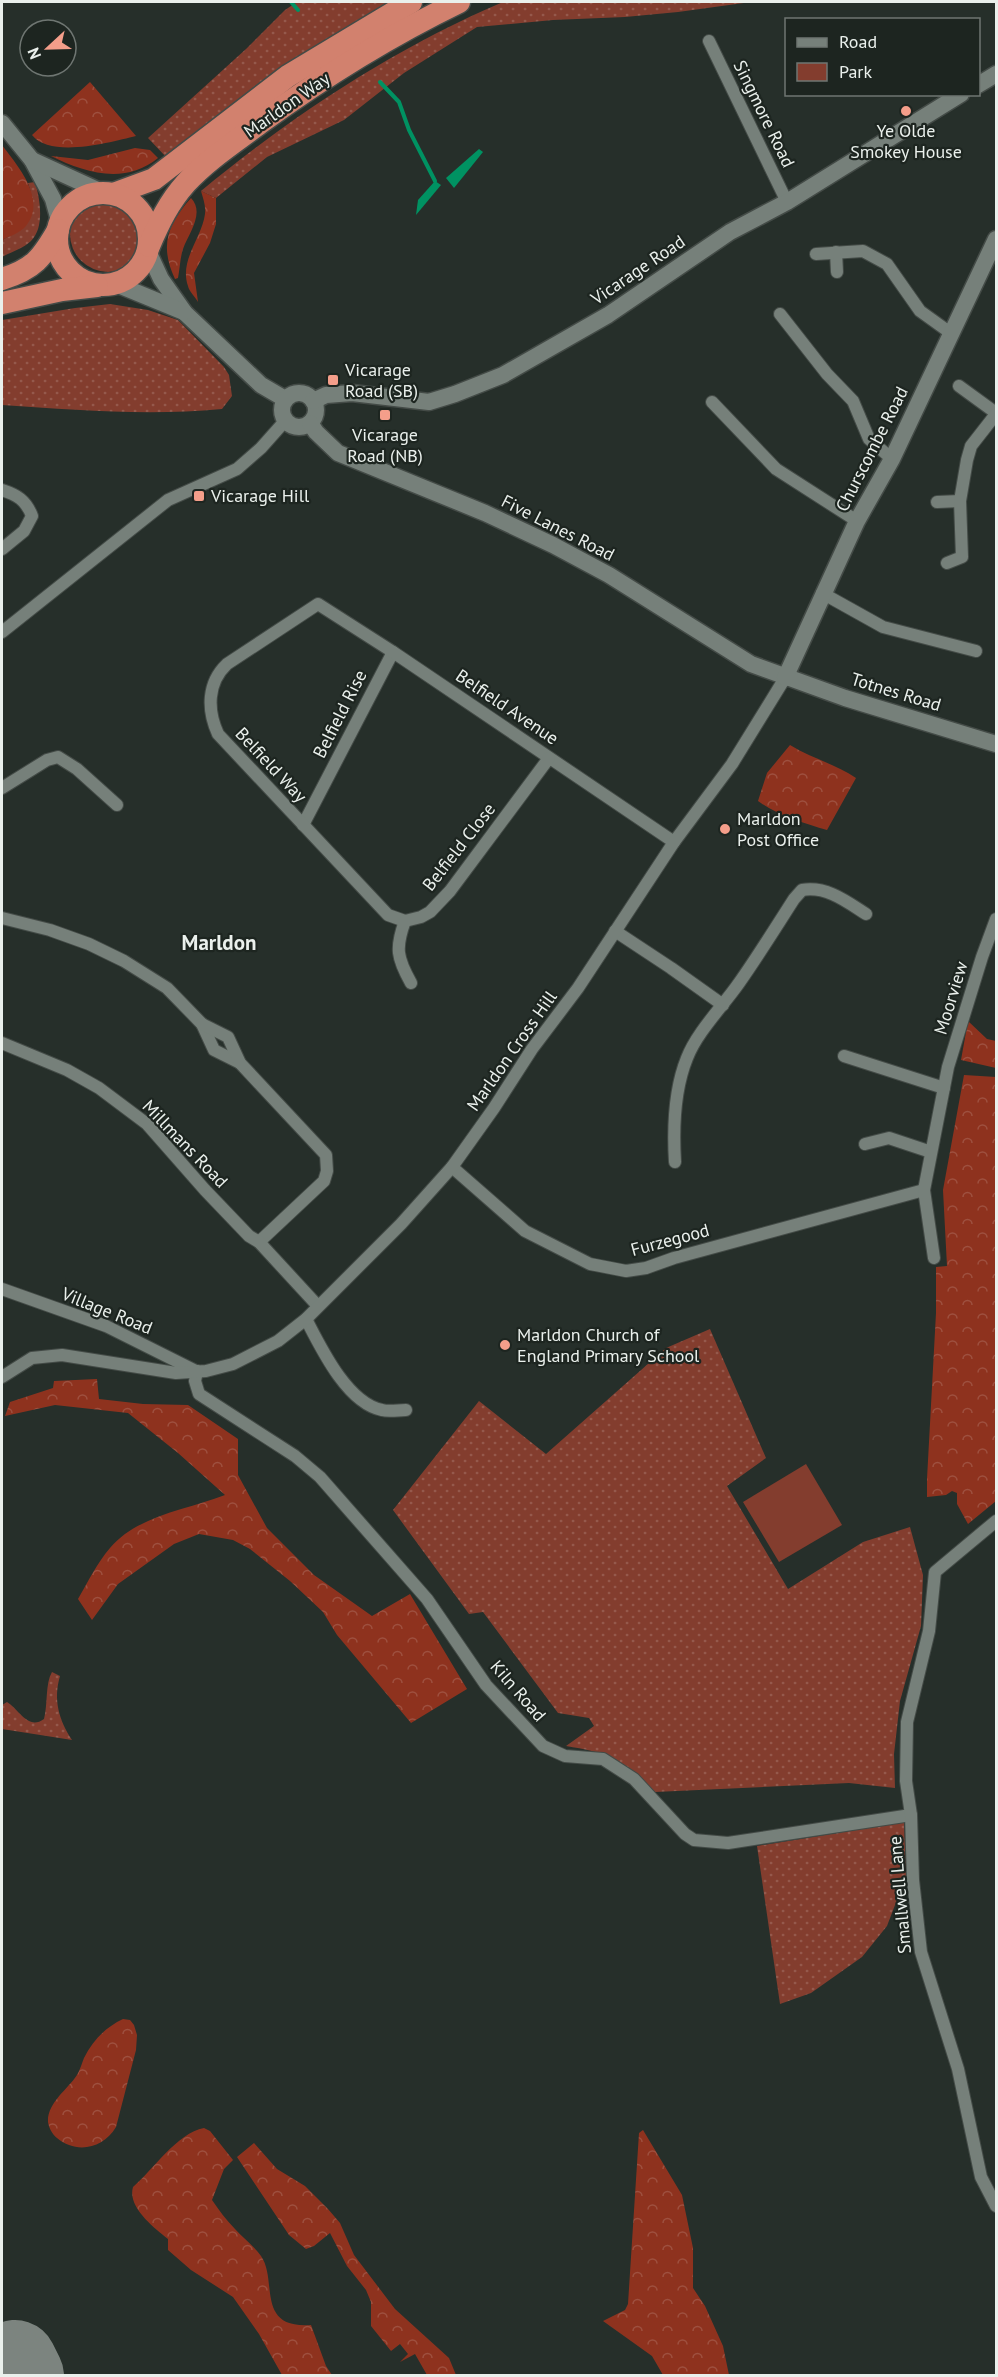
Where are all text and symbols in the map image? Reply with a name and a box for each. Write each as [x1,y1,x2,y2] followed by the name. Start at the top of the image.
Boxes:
[18,18,78,78] north arrow
[785,18,980,96] legend
[839,30,877,53] text: Road
[23,45,45,62] text: N
[729,56,800,171] street label: Singmore Road
[839,60,872,83] text: Park
[239,66,335,143] street label: Marldon Way
[899,104,913,118] marker: Ye Olde Smokey House
[850,119,962,163] place label: Ye Olde Smokey House
[585,230,689,310] street label: Vicarage Road
[344,358,418,402] place label: Vicarage Road (SB)
[326,373,340,387] marker: Vicarage Road (SB)
[830,382,913,515] street label: Churscombe Road
[378,408,392,422] marker: Vicarage Road (NB)
[347,423,423,467] place label: Vicarage Road (NB)
[210,484,310,507] place label: Vicarage Hill
[192,489,206,503] marker: Vicarage Hill
[498,489,619,566] street label: Five Lanes Road
[451,664,563,749] street label: Belfield Avenue
[308,666,372,762] street label: Belfield Rise
[848,667,944,716] street label: Totnes Road
[231,722,312,808] street label: Belfield Way
[417,798,500,895] street label: Belfield Close
[737,807,819,851] place label: Marldon Post Office
[718,822,732,836] marker: Marldon Post Office
[182,929,256,956] district label: Marldon
[929,958,973,1037] street label: Moorview
[462,985,562,1115] street label: Marldon Cross Hill
[138,1095,233,1192] street label: Millmans Road
[628,1218,712,1261] street label: Furzegood
[57,1281,156,1339] street label: Village Road
[517,1323,700,1367] place label: Marldon Church of England Primary School
[498,1338,512,1352] marker: Marldon Church of England Primary School
[485,1655,551,1726] street label: Kiln Road
[883,1835,916,1955] street label: Smallwell Lane

